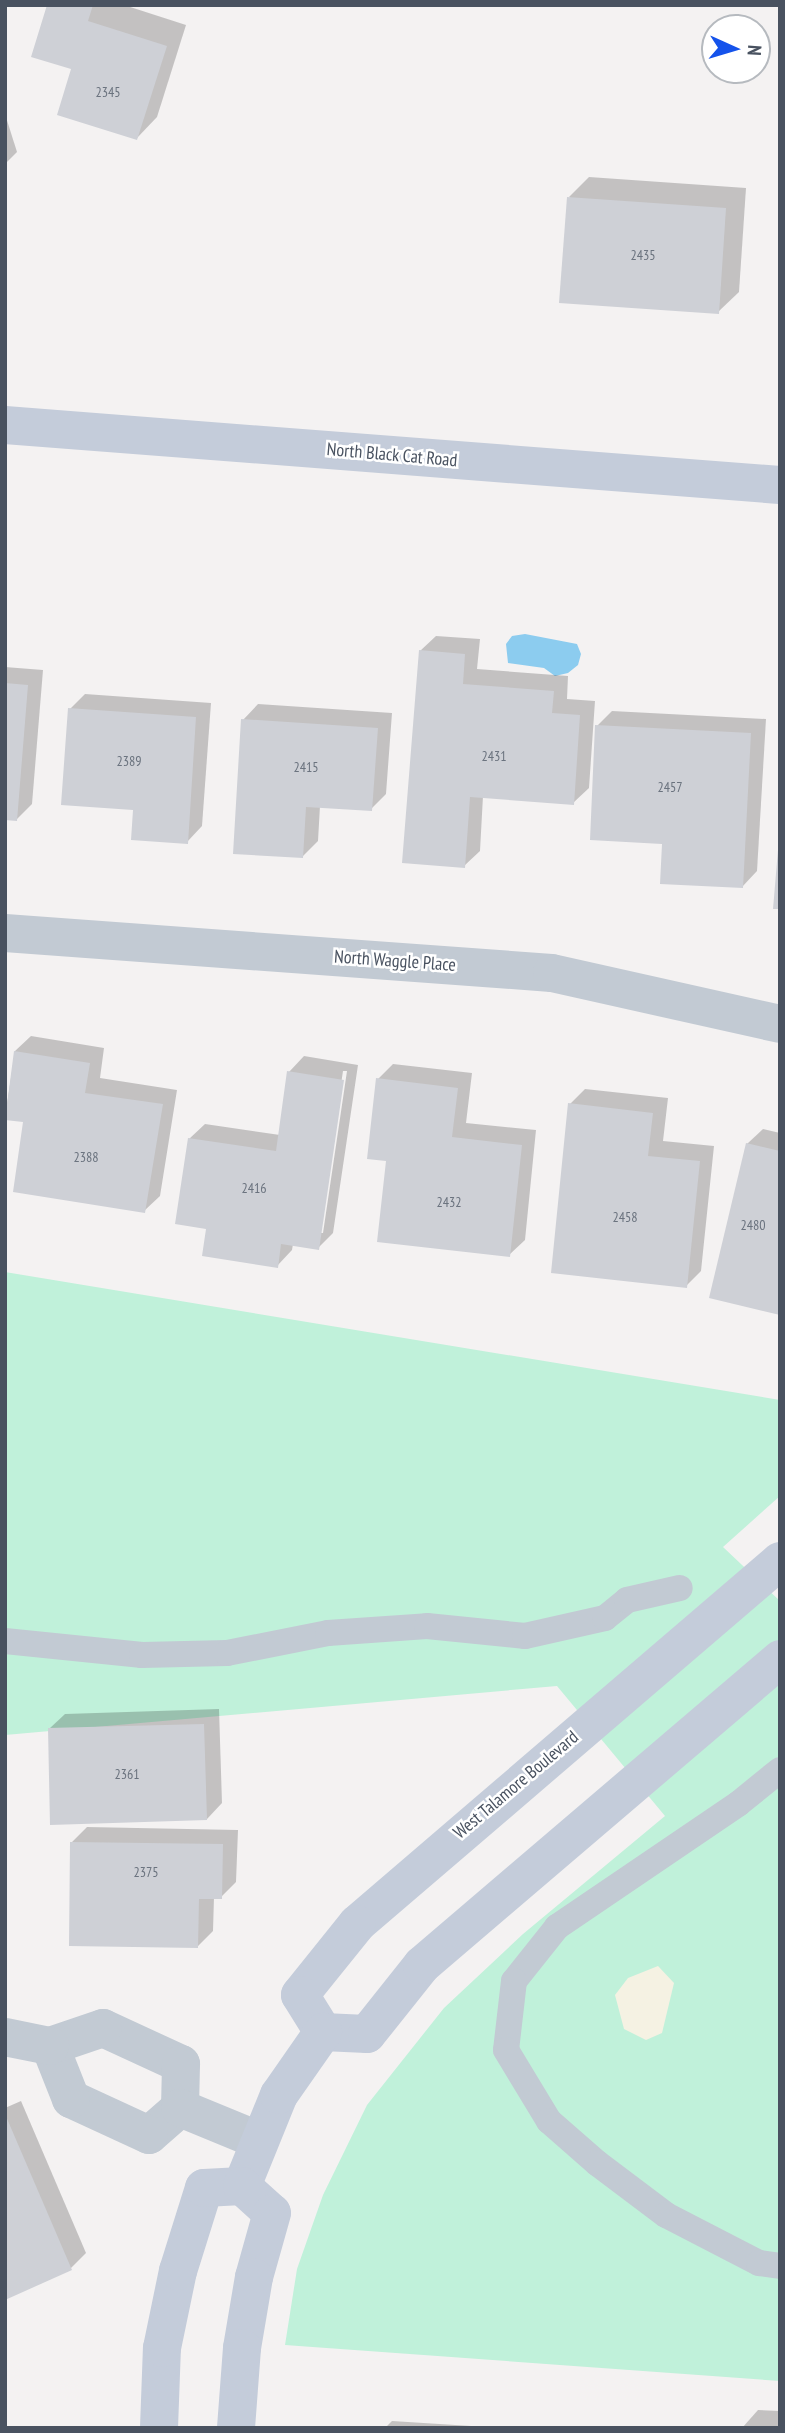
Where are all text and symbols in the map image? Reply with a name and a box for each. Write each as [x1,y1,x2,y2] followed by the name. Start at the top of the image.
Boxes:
[701,14,771,84] north arrow
[743,44,767,56] text: N
[95,84,121,100] house number: 2345
[630,247,656,263] house number: 2435
[326,439,458,471] street label: North Black Cat Road
[481,748,507,764] house number: 2431
[116,753,142,769] house number: 2389
[293,759,319,775] house number: 2415
[657,779,683,795] house number: 2457
[333,946,457,976] street label: North Waggle Place
[73,1149,99,1165] house number: 2388
[241,1180,267,1196] house number: 2416
[436,1194,462,1210] house number: 2432
[612,1209,638,1225] house number: 2458
[740,1217,766,1233] house number: 2480
[449,1726,583,1844] street label: West Talamore Boulevard
[114,1766,140,1782] house number: 2361
[133,1864,159,1880] house number: 2375

